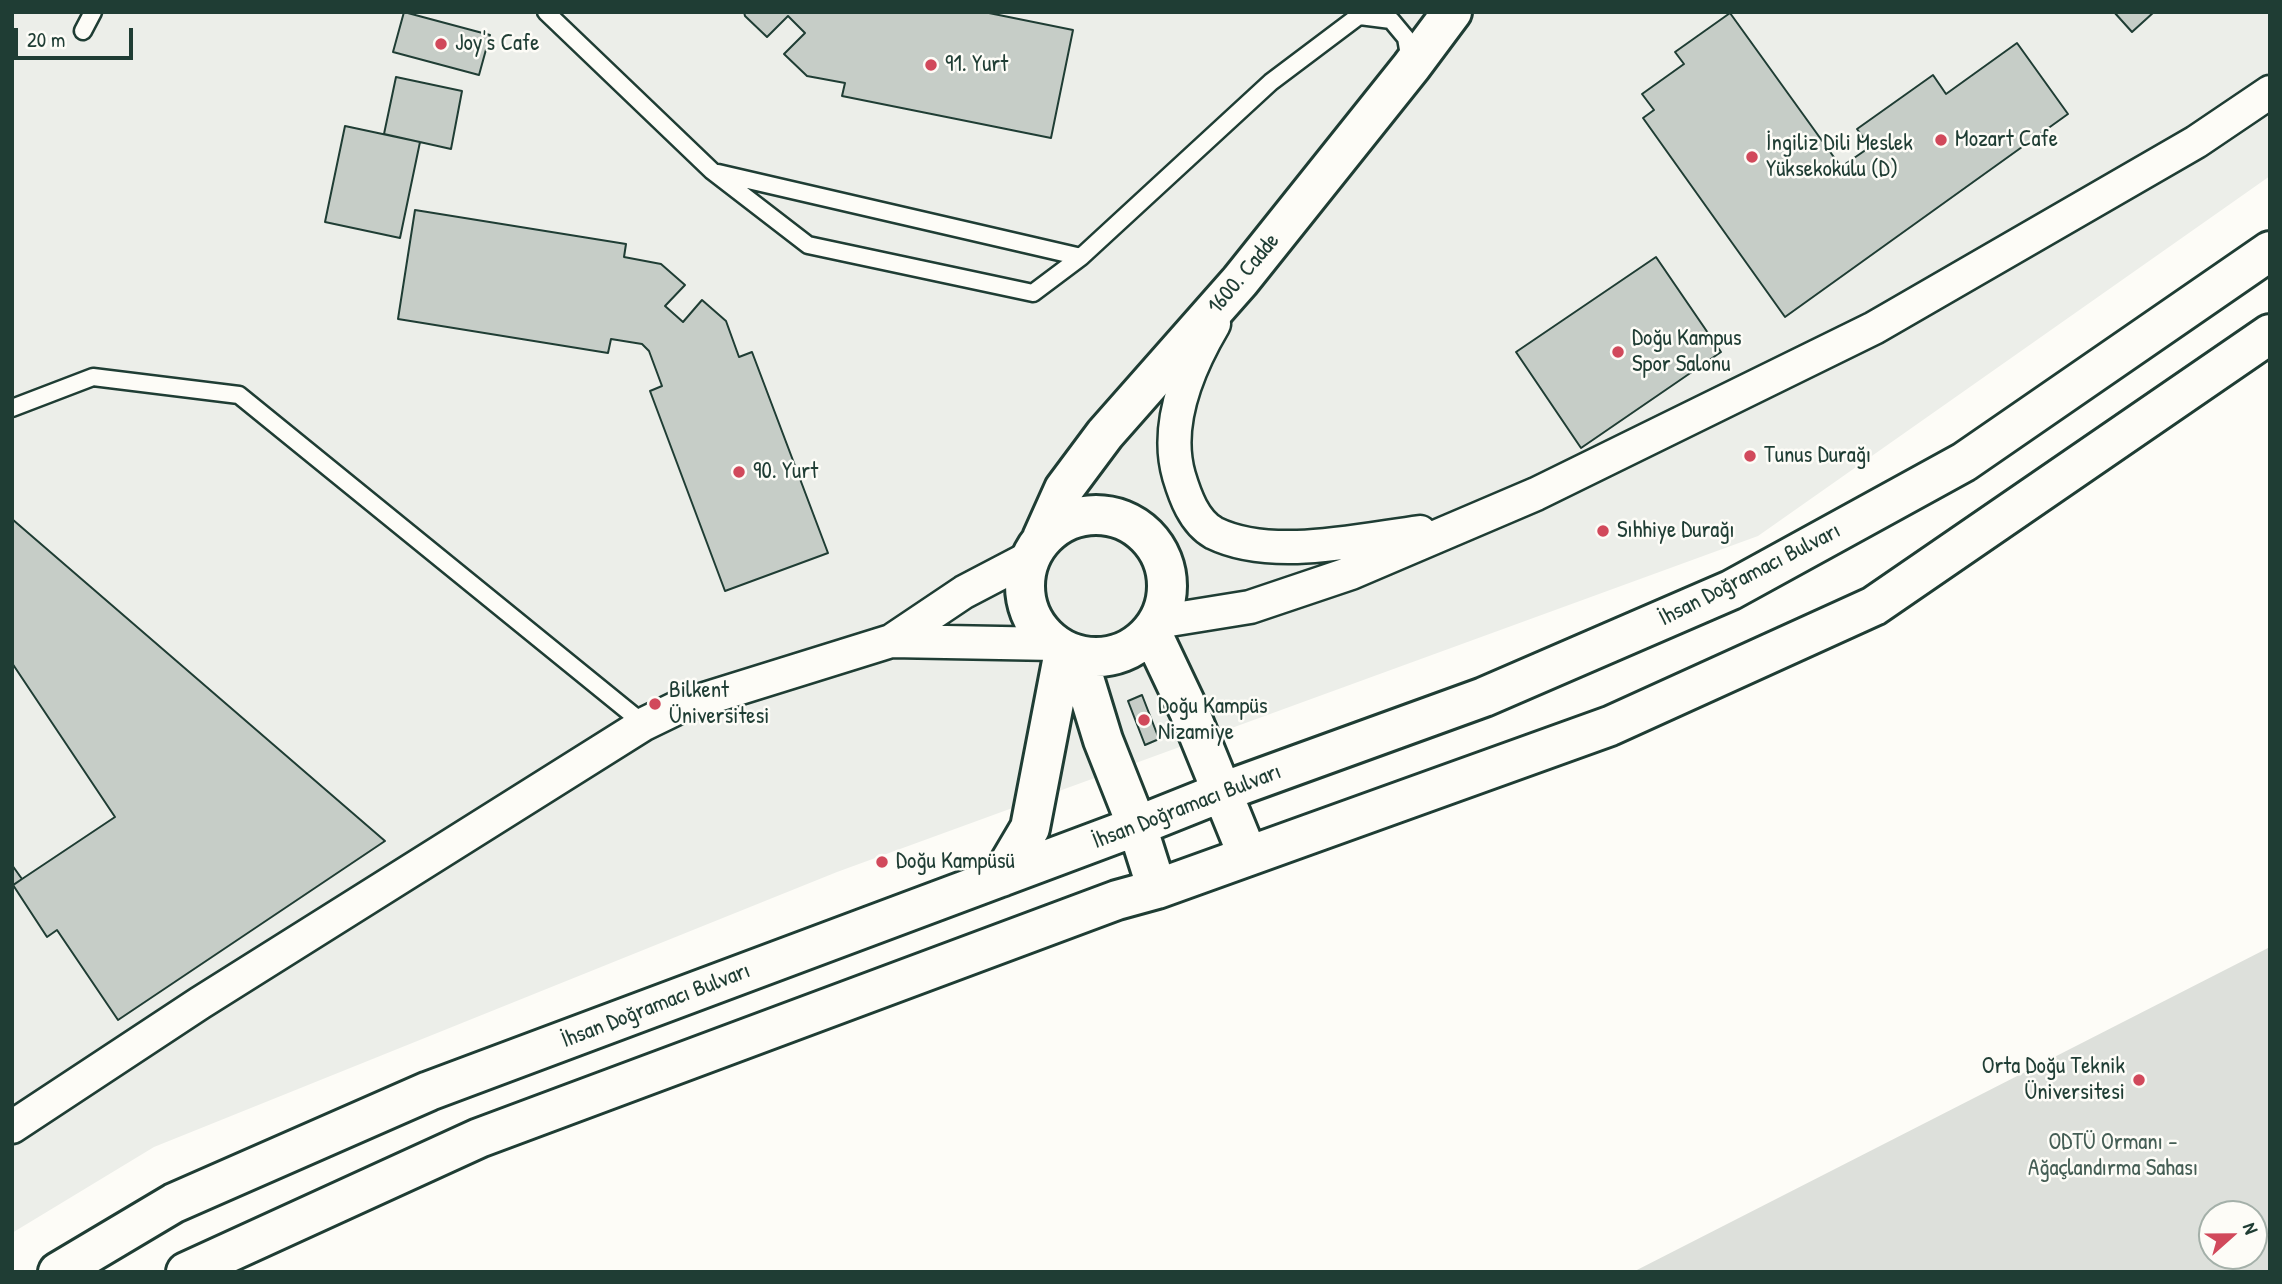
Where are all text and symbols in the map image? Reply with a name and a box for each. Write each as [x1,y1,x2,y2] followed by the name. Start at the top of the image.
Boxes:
[18,14,136,58] scale bar
[27,25,65,54] text: 20 m
[455,30,539,58] place label: Joy's Cafe
[433,36,449,52] marker: Joy's Cafe
[945,51,1008,79] place label: 91. Yurt
[923,57,939,73] marker: 91. Yurt
[1955,126,2058,154] place label: Mozart Cafe
[1766,130,1913,184] place label: İngiliz Dili Meslek Yüksekokulu (D)
[1933,132,1949,148] marker: Mozart Cafe
[1744,149,1760,165] marker: İngiliz Dili Meslek Yüksekokulu (D)
[1202,228,1286,320] street label: 1600. Cadde
[1632,325,1742,379] place label: Doğu Kampus Spor Salonu
[1610,344,1626,360] marker: Doğu Kampus Spor Salonu
[1764,442,1871,470] place label: Tunus Durağı
[1742,448,1758,464] marker: Tunus Durağı
[753,458,818,486] place label: 90. Yurt
[731,464,747,480] marker: 90. Yurt
[1617,517,1735,545] place label: Sıhhiye Durağı
[1655,517,1845,633] street label: İhsan Doğramacı Bulvarı
[1595,523,1611,539] marker: Sıhhiye Durağı
[669,677,769,731] place label: Bilkent Üniversitesi
[1158,693,1268,747] place label: Doğu Kampüs Nizamiye
[647,696,663,712] marker: Bilkent Üniversitesi
[1136,712,1152,728] marker: Doğu Kampüs Nizamiye
[1089,758,1285,856] street label: İhsan Doğramacı Bulvarı
[896,848,1015,876] place label: Doğu Kampüsü
[874,854,890,870] marker: Doğu Kampüsü
[558,957,754,1055] street label: İhsan Doğramacı Bulvarı
[1982,1053,2125,1107] place label: Orta Doğu Teknik Üniversitesi
[2131,1072,2147,1088] marker: Orta Doğu Teknik Üniversitesi
[2028,1129,2198,1183] park label: ODTÜ Ormanı - Ağaçlandırma Sahası
[2198,1200,2268,1270] north arrow
[2237,1219,2265,1238] text: N

